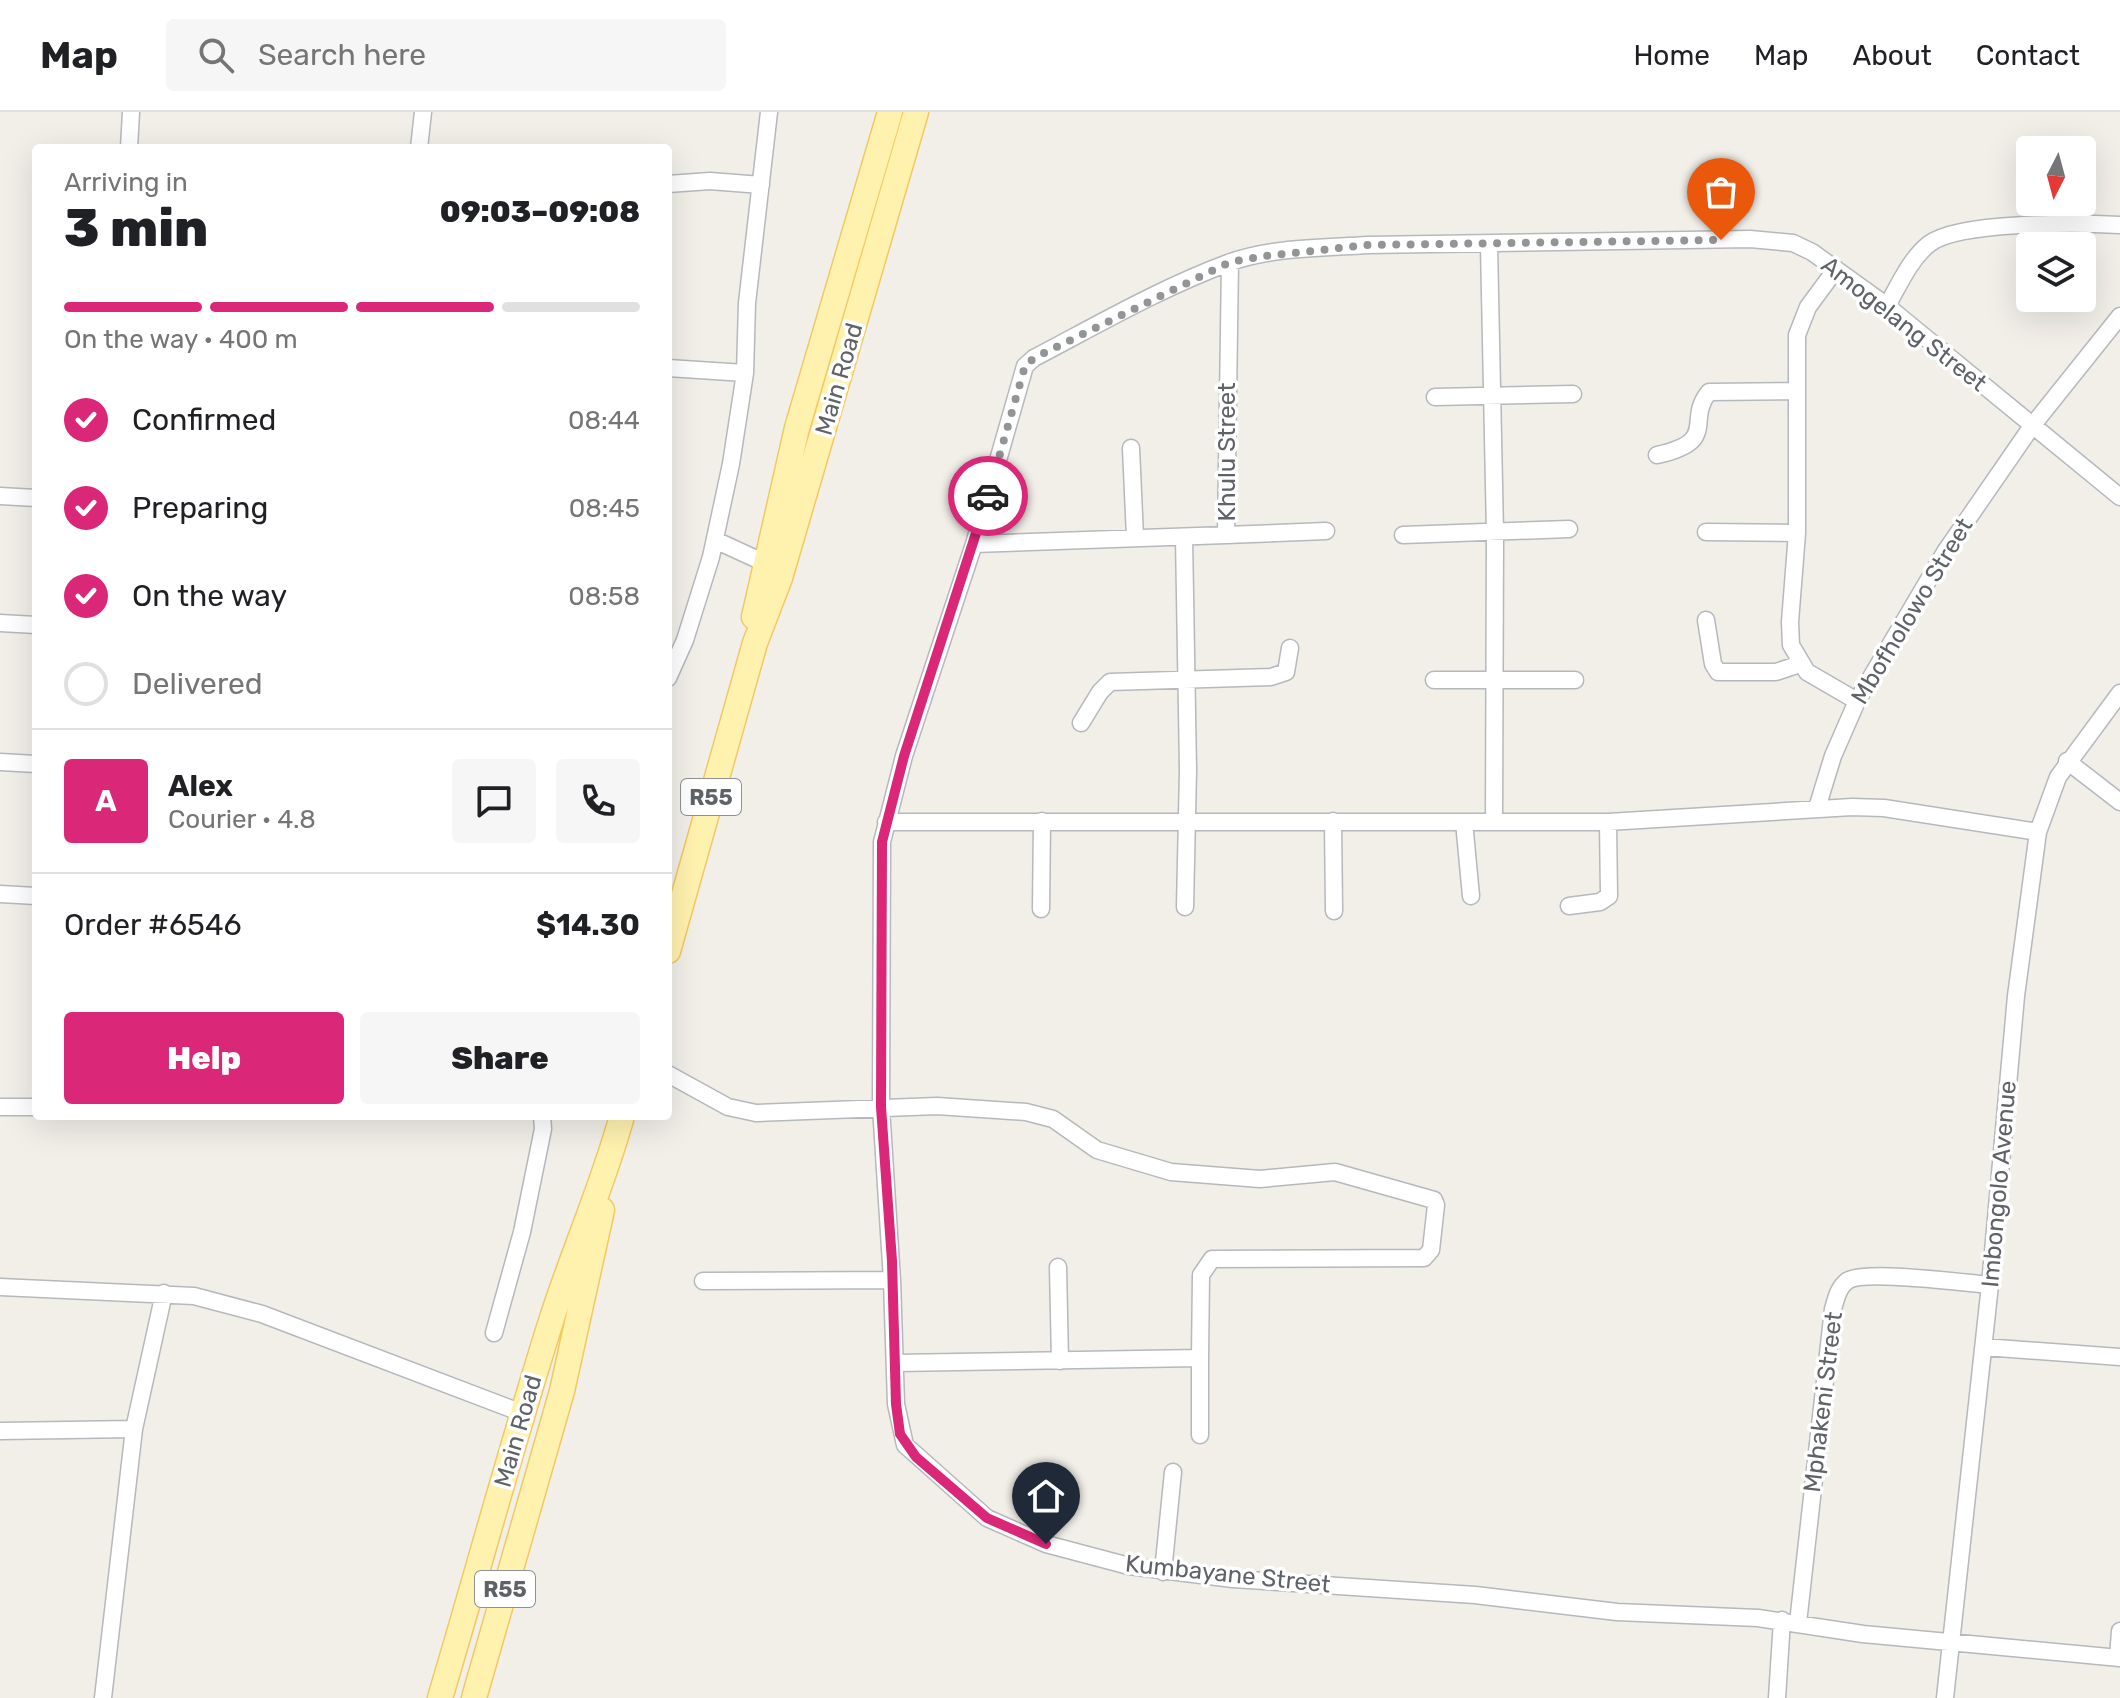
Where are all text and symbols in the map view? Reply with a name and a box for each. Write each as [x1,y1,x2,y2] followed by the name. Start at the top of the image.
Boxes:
[166,19,726,91] search box
[40,32,118,78] text: Map
[194,33,238,77] icon: search
[258,37,426,73] text: Search here
[1633,39,1710,72] text: Home
[1754,39,1808,72] text: Map
[1852,39,1932,72] text: About
[1976,39,2080,72] text: Contact
[2016,136,2096,216] north arrow
[2016,136,2096,312] map controls
[1687,158,1755,240] pin
[64,167,188,198] text: Arriving in
[1699,170,1743,214] icon: bag
[440,194,640,230] text: 09:03–09:08
[64,197,208,259] text: 3 min
[2016,232,2096,312] button: layers
[1816,251,1992,397] street label: Amogelang Street
[810,320,868,438] street label: Main Road
[64,324,298,355] text: On the way · 400 m
[1213,382,1241,522] street label: Khulu Street
[64,398,108,442] icon: check
[132,402,276,438] text: Confirmed
[568,405,640,436] text: 08:44
[948,456,1028,536] courier
[966,474,1010,518] icon: car
[64,486,108,530] icon: check
[132,490,268,526] text: Preparing
[569,493,640,524] text: 08:45
[1845,513,1979,709] street label: Mbofholowo Street
[64,574,108,618] icon: check
[132,578,287,614] text: On the way
[568,581,640,612] text: 08:58
[132,666,263,702] text: Delivered
[452,759,536,843] button: chat
[556,759,640,843] button: phone
[168,768,233,804] text: Alex
[681,779,741,815] road number: R55
[95,783,117,819] text: A
[168,804,316,835] text: Courier · 4.8
[64,907,242,943] text: Order #6546
[536,907,640,943] text: $14.30
[64,1012,344,1104] button: Help
[360,1012,640,1104] button: Share
[1976,1079,2022,1289] street label: Imbongolo Avenue
[1798,1310,1848,1494] street label: Mphakeni Street
[489,1372,547,1490] street label: Main Road
[1012,1462,1080,1544] pin
[1024,1474,1068,1518] icon: home
[1124,1549,1332,1599] street label: Kumbayane Street
[475,1571,535,1607] road number: R55

